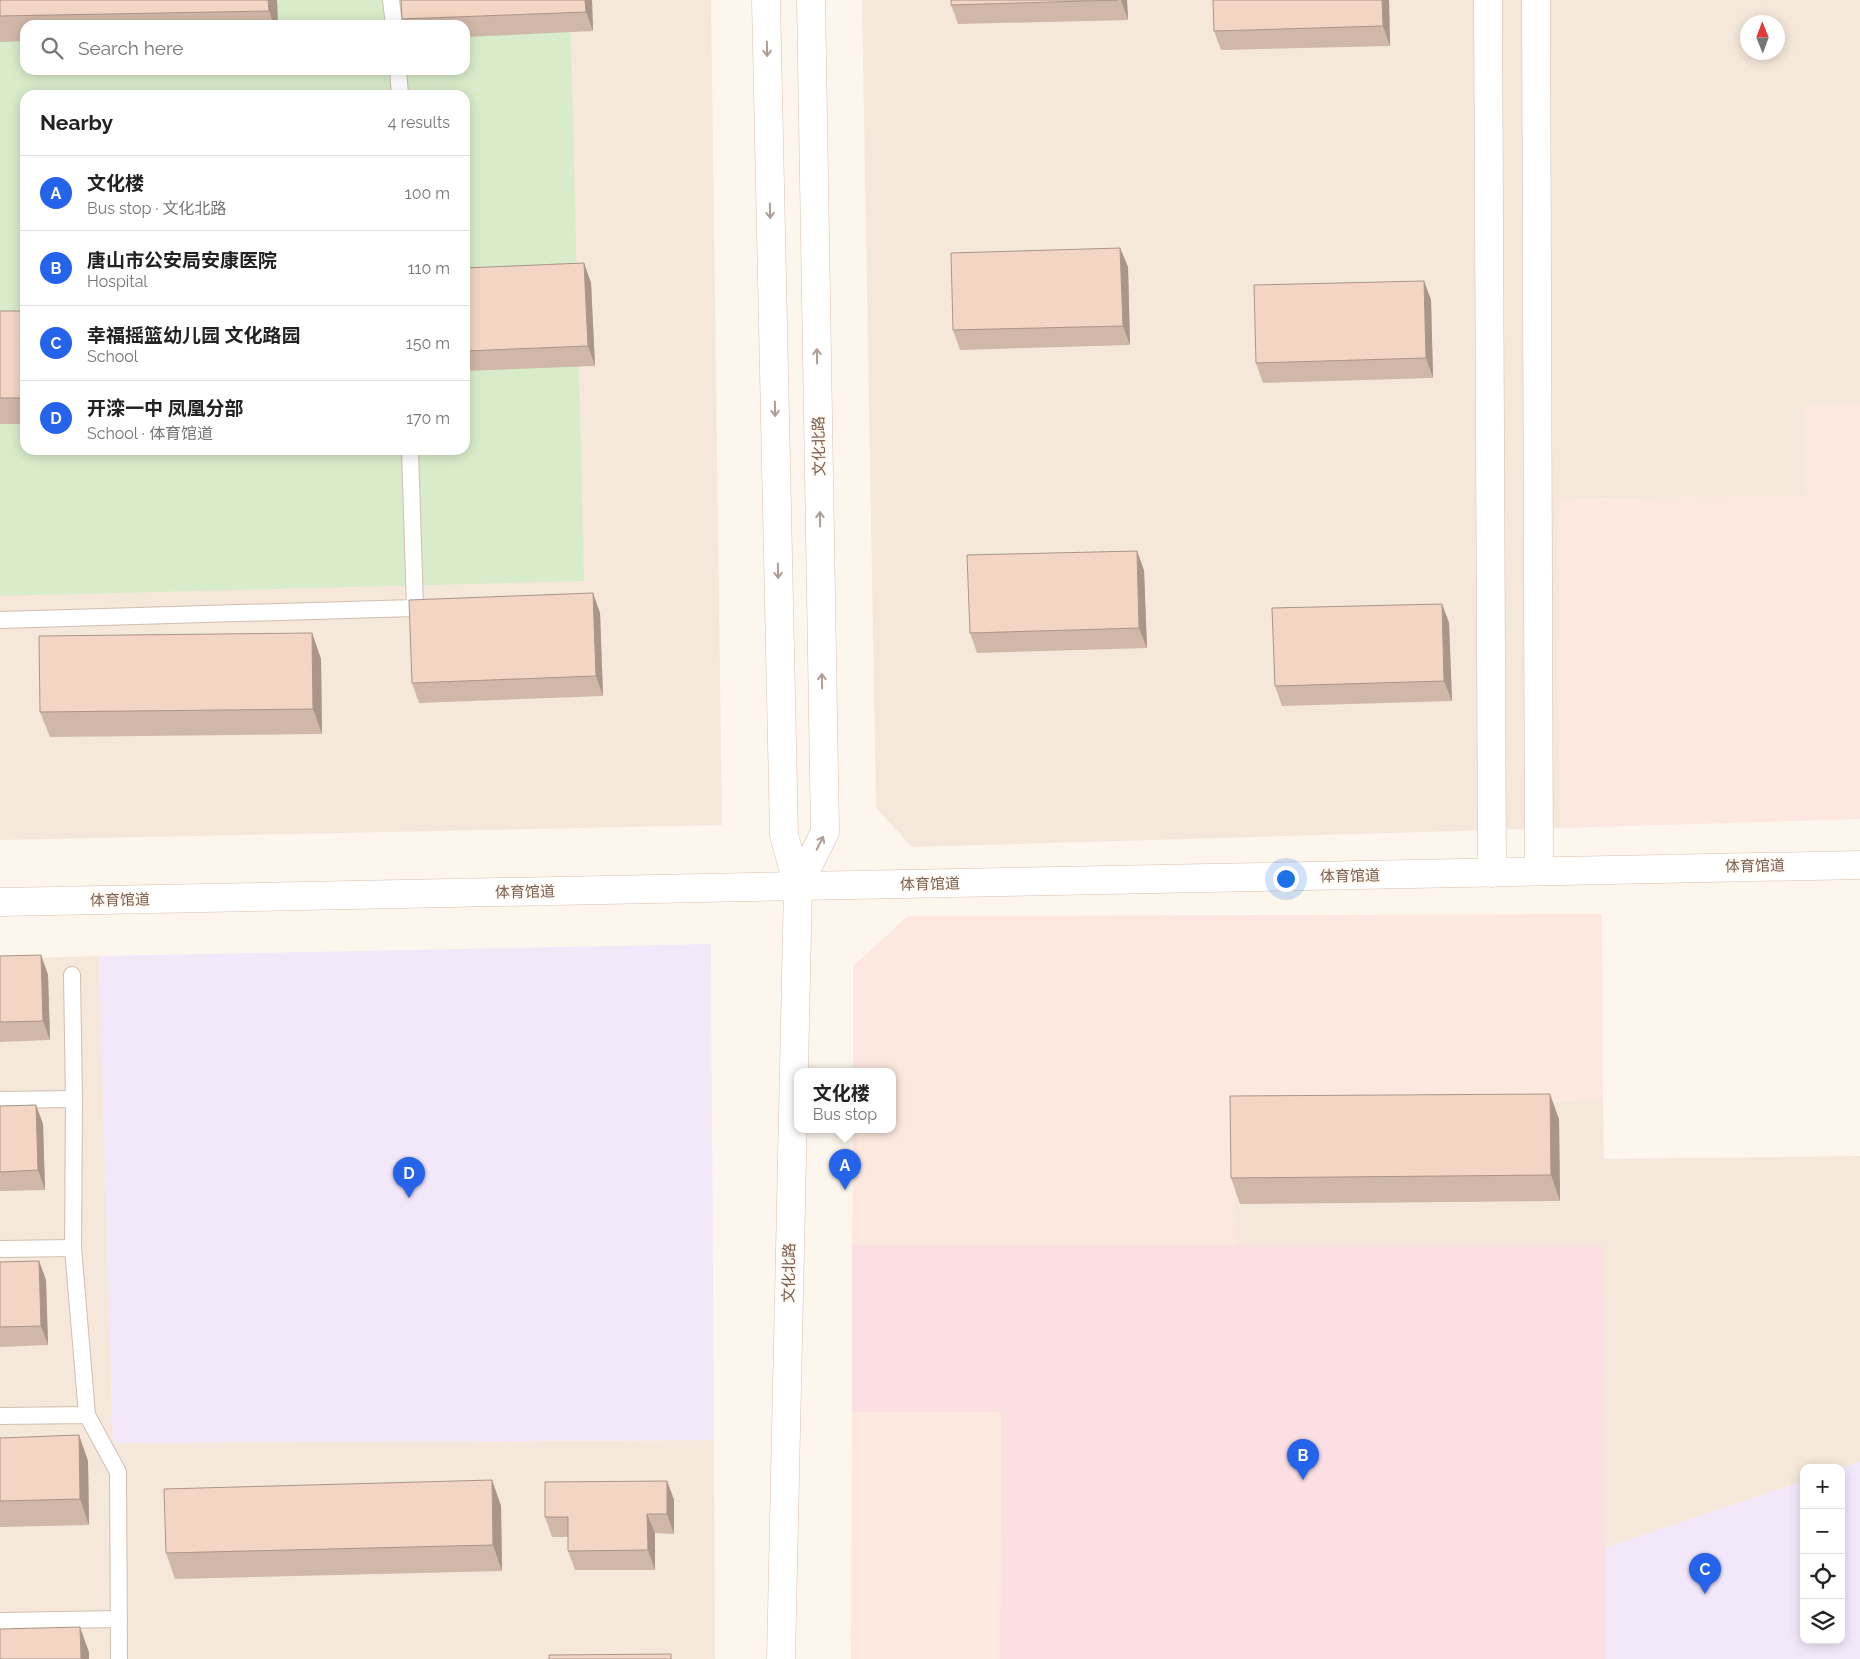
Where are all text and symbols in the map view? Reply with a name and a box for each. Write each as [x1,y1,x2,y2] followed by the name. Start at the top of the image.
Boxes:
[1740,15,1785,60] north arrow
[20,20,470,75] search box
[38,34,66,62] icon: search
[78,37,184,59] text: Search here
[762,40,772,56] one-way arrow
[40,110,113,135] text: Nearby
[388,113,450,132] text: 4 results
[87,172,144,194] text: 文化楼
[51,184,61,203] text: A
[405,184,450,203] text: 100 m
[87,199,227,218] text: Bus stop · 文化北路
[766,203,775,219] one-way arrow
[87,249,277,271] text: 唐山市公安局安康医院
[51,259,61,278] text: B
[408,259,450,278] text: 110 m
[87,272,148,291] text: Hospital
[87,324,301,346] text: 幸福摇篮幼儿园 文化路园
[51,334,61,353] text: C
[406,334,450,353] text: 150 m
[87,347,138,366] text: School
[812,349,822,365] one-way arrow
[87,397,244,419] text: 开滦一中 凤凰分部
[770,400,779,416] one-way arrow
[50,409,62,428] text: D
[406,409,450,428] text: 170 m
[809,416,829,476] street label: 文化北路
[87,424,213,443] text: School · 体育馆道
[815,511,825,528] one-way arrow
[773,562,783,579] one-way arrow
[818,674,827,690] one-way arrow
[815,835,825,850] one-way arrow
[1725,856,1785,876] street label: 体育馆道
[1273,866,1299,892] your location
[1320,866,1380,886] street label: 体育馆道
[900,874,960,894] street label: 体育馆道
[495,882,555,902] street label: 体育馆道
[90,890,150,910] street label: 体育馆道
[794,1068,896,1133] popup
[813,1082,870,1104] text: 文化楼
[813,1105,877,1124] text: Bus stop
[829,1149,861,1190] pin: A
[393,1157,425,1198] pin: D
[779,1243,799,1303] street label: 文化北路
[1287,1439,1319,1480] pin: B
[1800,1464,1845,1644] map controls
[1800,1464,1845,1509] button: +
[1800,1509,1845,1554] button: −
[1689,1553,1721,1594] pin: C
[1800,1554,1845,1599] button: locate
[1800,1599,1845,1644] button: layers

